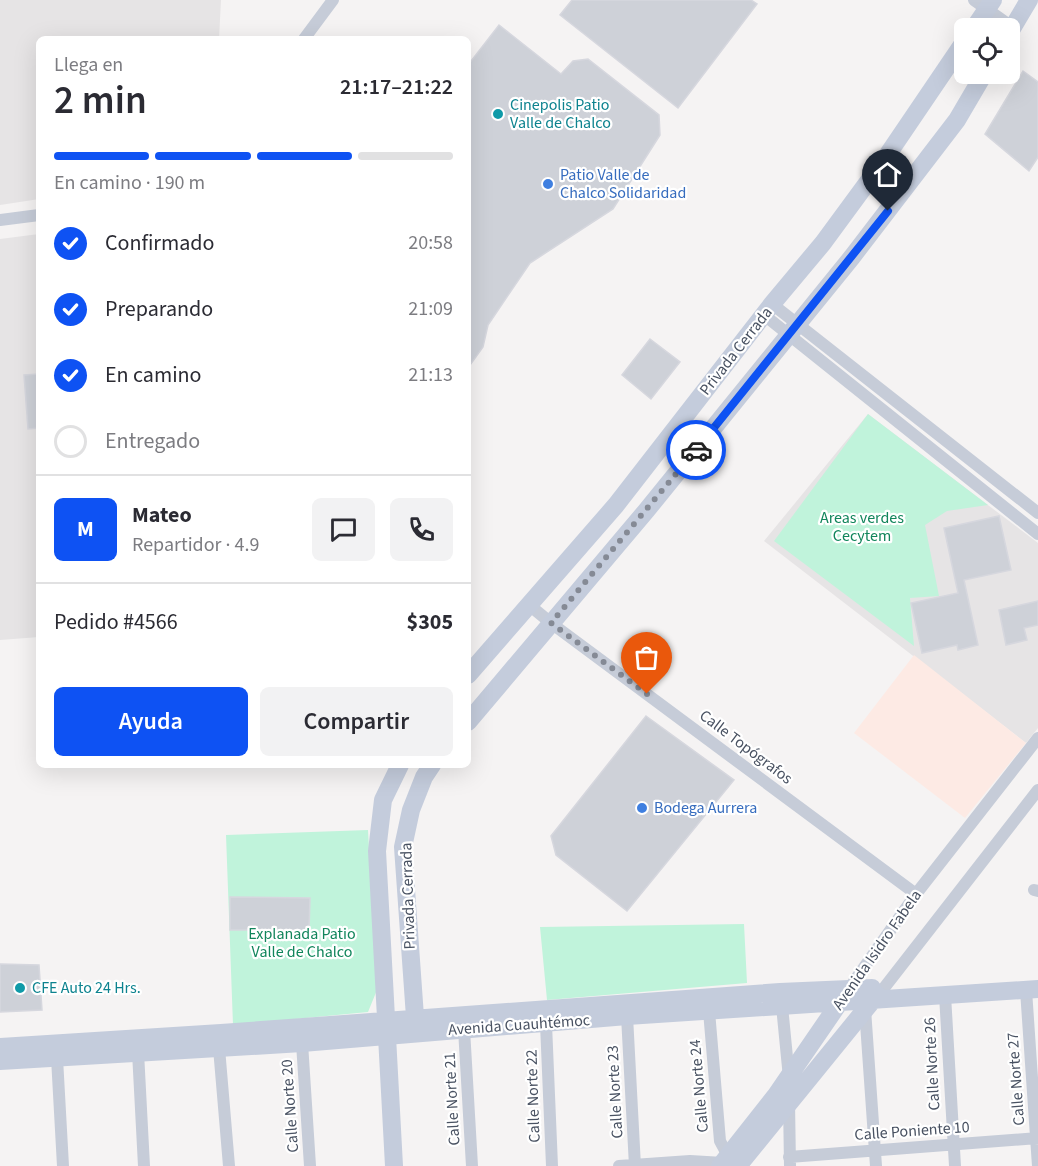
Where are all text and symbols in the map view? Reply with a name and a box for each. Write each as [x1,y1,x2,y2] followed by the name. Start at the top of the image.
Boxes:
[954,18,1020,84] map controls
[954,18,1020,84] button: locate
[54,51,123,79] text: Llega en
[340,71,453,103] text: 21:17–21:22
[54,73,147,129] text: 2 min
[510,94,611,134] place label: Cinepolis Patio Valle de Chalco
[491,107,505,121] marker: Cinepolis Patio Valle de Chalco
[862,149,913,211] pin
[871,158,904,191] icon: home
[560,164,686,204] place label: Patio Valle de Chalco Solidaridad
[54,169,205,197] text: En camino · 190 m
[541,177,555,191] marker: Patio Valle de Chalco Solidaridad
[54,227,87,260] icon: check
[105,227,214,259] text: Confirmado
[408,229,453,257] text: 20:58
[54,293,87,326] icon: check
[105,293,213,325] text: Preparando
[408,295,453,323] text: 21:09
[694,302,778,400] street label: Privada Cerrada
[54,359,87,392] icon: check
[105,359,202,391] text: En camino
[408,361,453,389] text: 21:13
[666,420,726,480] courier
[105,425,200,457] text: Entregado
[680,434,713,467] icon: car
[312,498,375,561] button: chat
[390,498,453,561] button: phone
[132,499,192,531] text: Mateo
[820,507,904,547] park label: Areas verdes Cecytem
[77,513,94,545] text: M
[132,531,259,559] text: Repartidor · 4.9
[54,606,178,638] text: Pedido #4566
[407,606,453,638] text: $305
[621,632,672,694] pin
[630,641,663,674] icon: bag
[54,687,248,756] button: Ayuda
[260,687,453,756] button: Compartir
[695,705,797,789] street label: Calle Topógrafos
[654,797,757,819] place label: Bodega Aurrera
[635,801,649,815] marker: Bodega Aurrera
[395,842,421,950] street label: Privada Cerrada
[827,885,927,1015] street label: Avenida Isidro Fabela
[248,923,356,963] park label: Explanada Patio Valle de Chalco
[32,977,141,999] place label: CFE Auto 24 Hrs.
[13,981,27,995] marker: CFE Auto 24 Hrs.
[447,1009,591,1041] street label: Avenida Cuauhtémoc
[919,1017,945,1111] street label: Calle Norte 26
[1002,1032,1030,1126] street label: Calle Norte 27
[684,1039,714,1133] street label: Calle Norte 24
[602,1045,628,1139] street label: Calle Norte 23
[520,1049,546,1143] street label: Calle Norte 22
[439,1052,465,1146] street label: Calle Norte 21
[276,1059,304,1153] street label: Calle Norte 20
[854,1116,970,1146] street label: Calle Poniente 10

